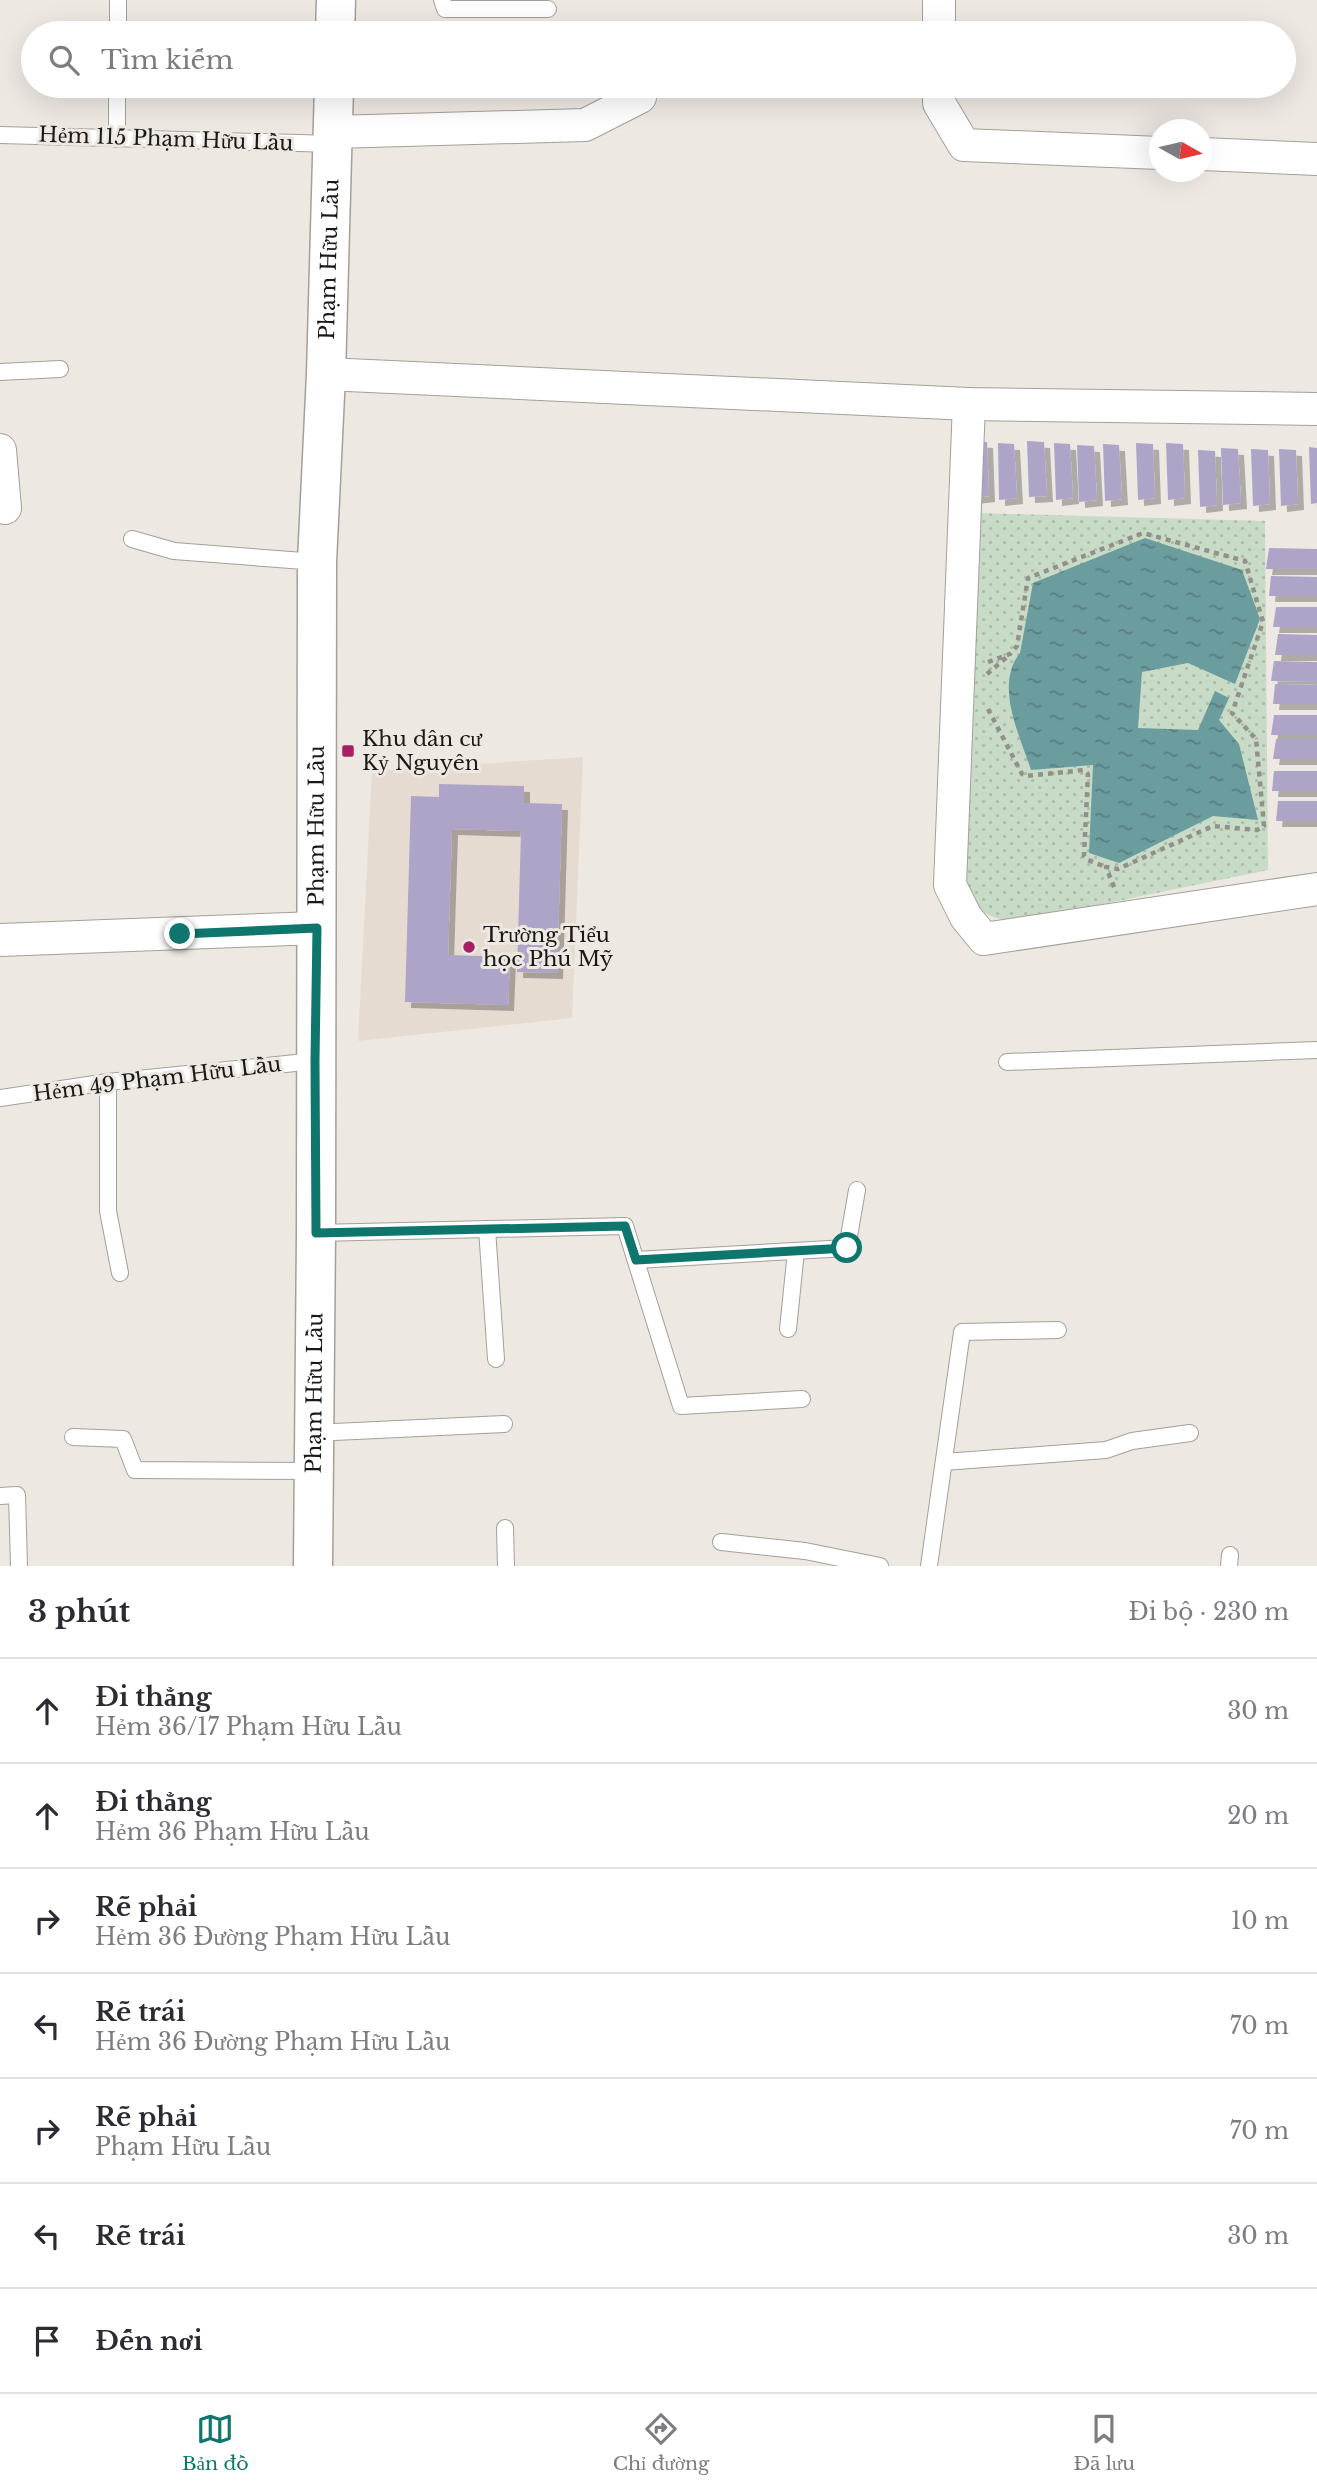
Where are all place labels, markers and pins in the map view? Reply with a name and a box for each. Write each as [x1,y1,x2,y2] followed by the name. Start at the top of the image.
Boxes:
[362,726,482,776] place label: Khu dân cư Kỷ Nguyên
[340,743,356,759] marker: Khu dân cư Kỷ Nguyên
[483,922,614,972] place label: Trường Tiểu học Phú Mỹ
[461,939,477,955] marker: Trường Tiểu học Phú Mỹ

